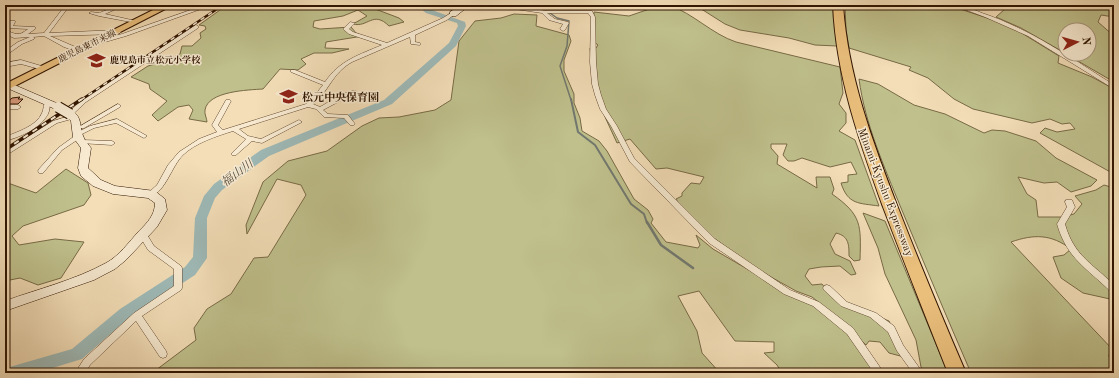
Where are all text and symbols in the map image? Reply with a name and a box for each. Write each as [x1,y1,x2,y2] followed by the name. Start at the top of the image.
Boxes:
[1057,22,1097,62] north arrow
[56,28,118,64] street label: 鹿児島東市来線
[1080,36,1091,46] text: N
[87,50,107,70] school or university icon: 鹿児島市立松元小学校
[110,55,201,65] place label: 鹿児島市立松元小学校
[279,87,299,107] school or university icon: 松元中央保育園
[302,91,379,104] place label: 松元中央保育園
[855,127,914,258] street label: Minami-Kyushu Expressway
[218,155,257,189] water label: 福山川

